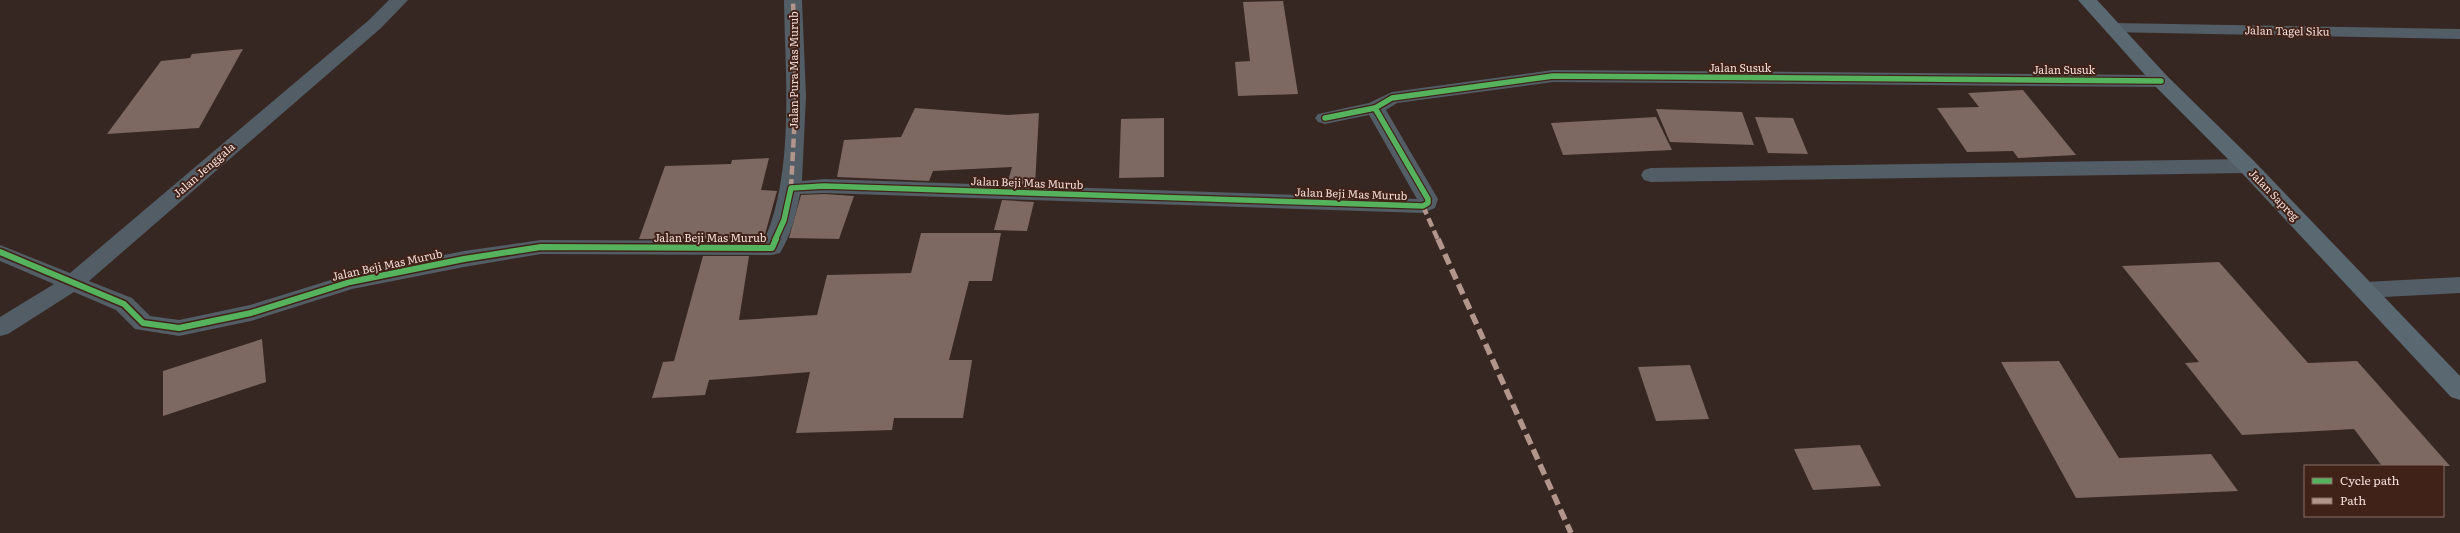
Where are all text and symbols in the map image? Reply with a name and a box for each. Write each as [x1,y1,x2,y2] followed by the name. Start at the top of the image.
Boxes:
[785,11,801,129] street label: Jalan Pura Mas Murub
[2244,21,2330,39] street label: Jalan Tagel Siku
[1709,59,1772,75] street label: Jalan Susuk
[2033,61,2096,77] street label: Jalan Susuk
[169,138,238,201] street label: Jalan Jenggala
[2246,165,2304,224] street label: Jalan Sapreg
[970,172,1084,192] street label: Jalan Beji Mas Murub
[1294,183,1408,203] street label: Jalan Beji Mas Murub
[654,229,767,245] street label: Jalan Beji Mas Murub
[330,244,444,284] street label: Jalan Beji Mas Murub
[2304,465,2444,517] legend
[2340,471,2400,489] text: Cycle path
[2340,491,2366,509] text: Path

